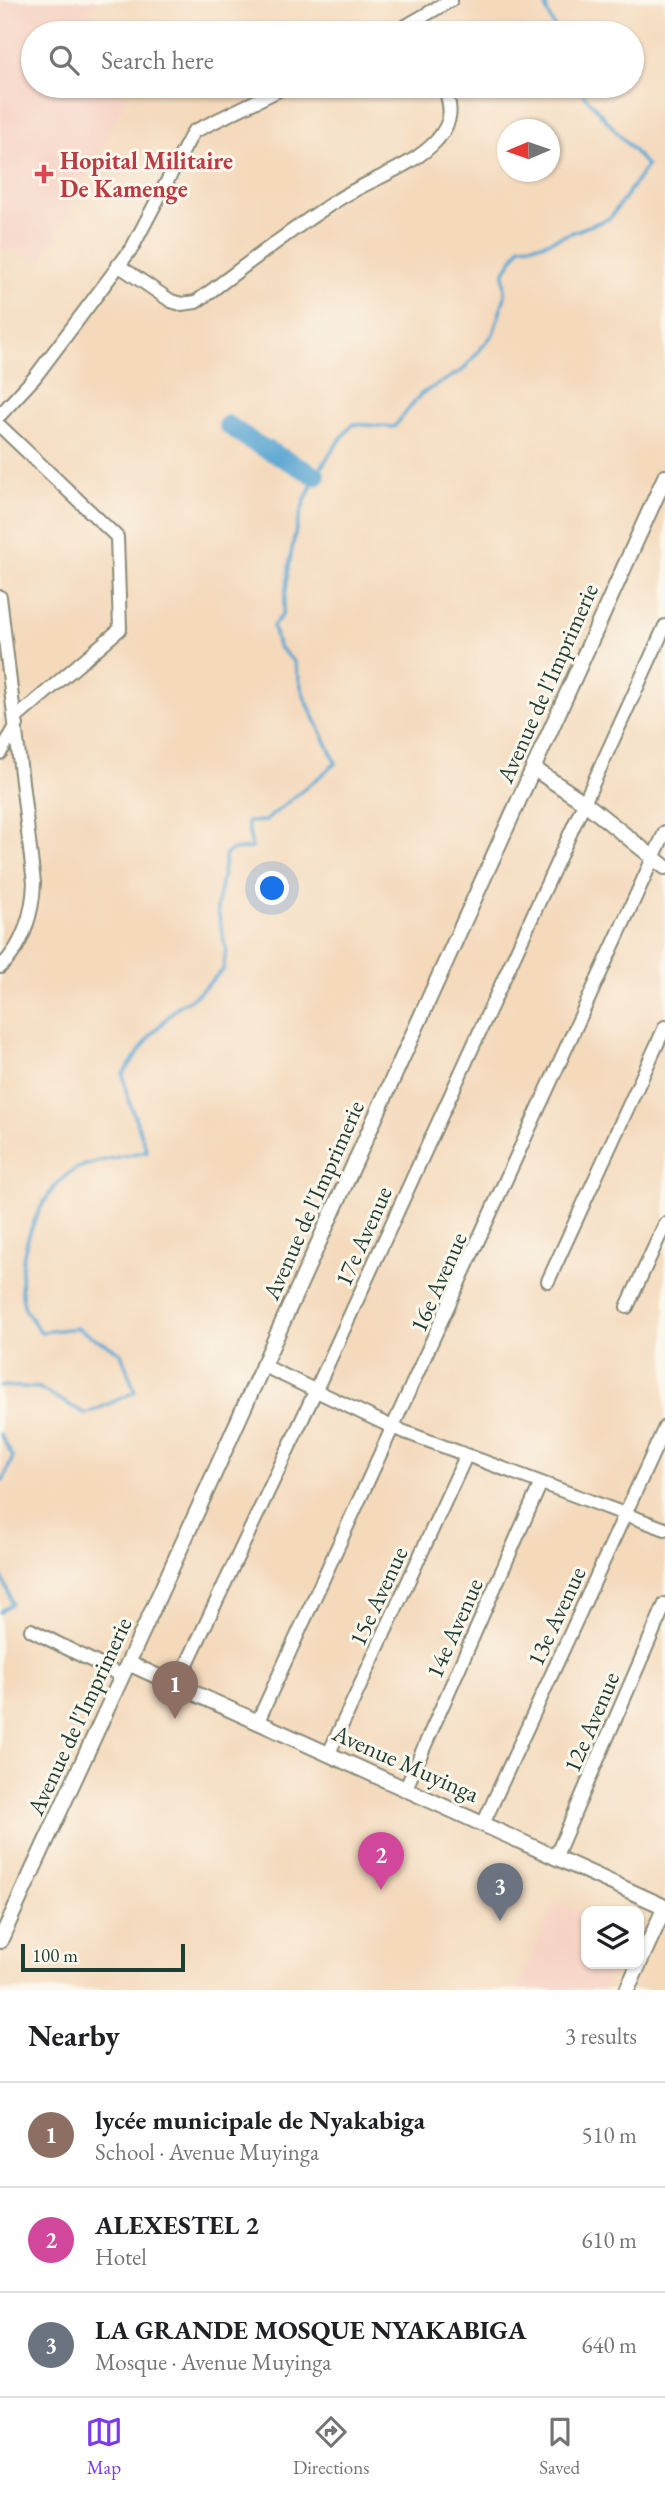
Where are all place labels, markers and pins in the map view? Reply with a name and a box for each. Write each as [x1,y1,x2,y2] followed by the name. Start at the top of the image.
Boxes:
[60,145,233,205] place label: Hopital Militaire De Kamenge
[34,164,54,184] marker: Hopital Militaire De Kamenge
[152,1661,198,1719] pin: 1
[358,1832,404,1890] pin: 2
[477,1863,523,1921] pin: 3

